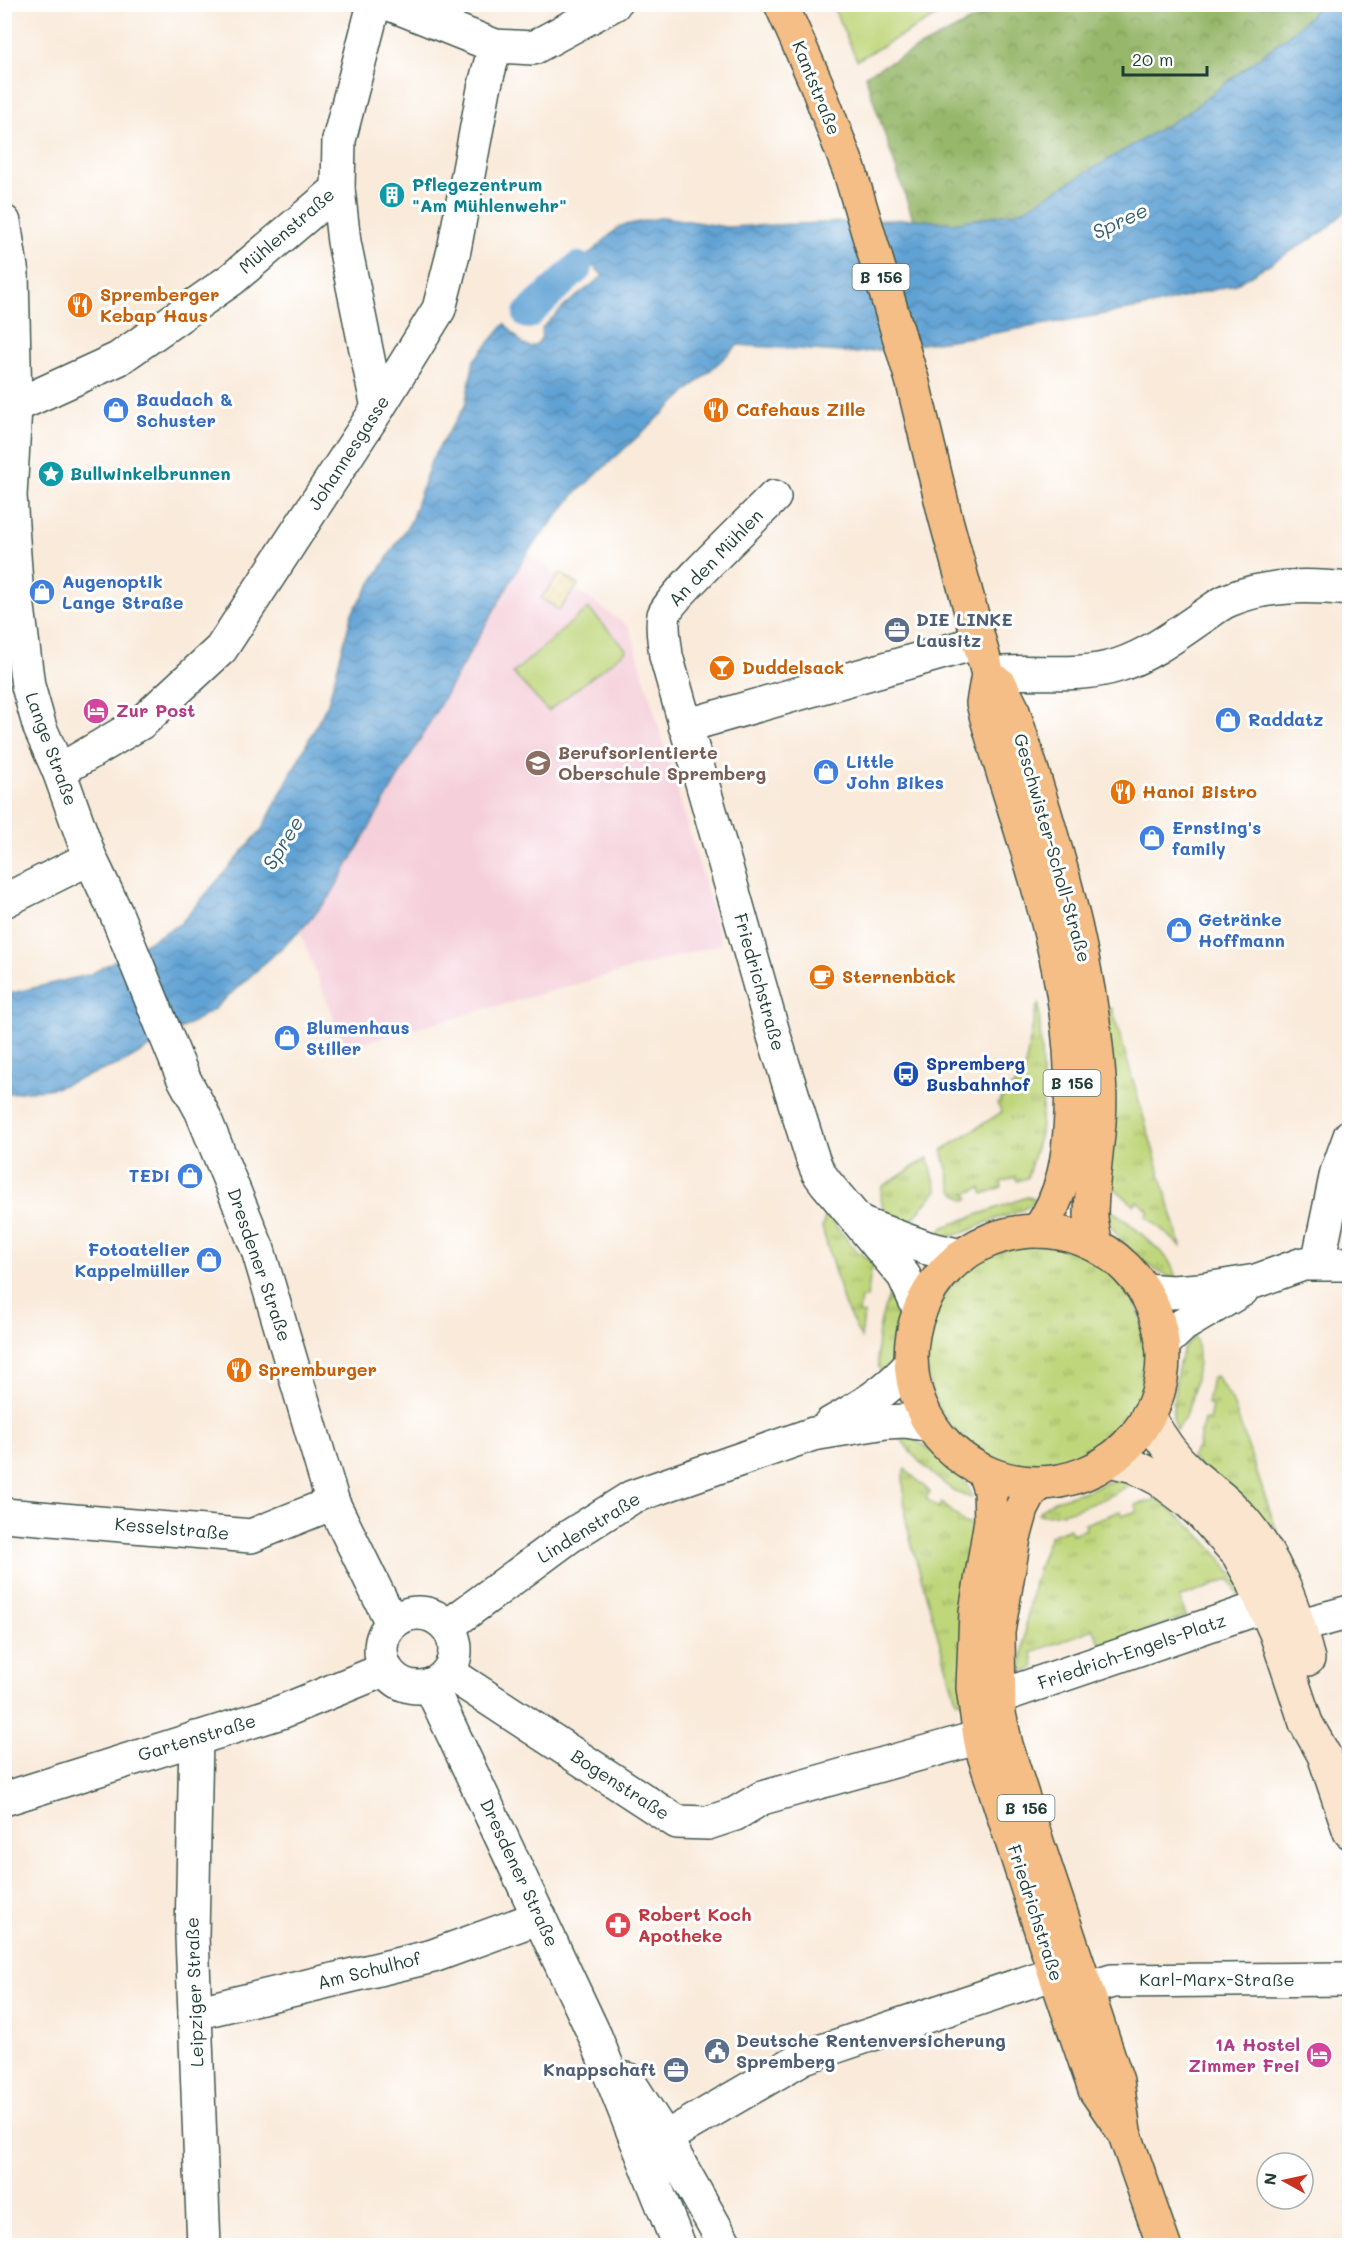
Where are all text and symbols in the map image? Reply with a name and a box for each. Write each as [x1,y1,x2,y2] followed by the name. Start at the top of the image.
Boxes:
[787,37,847,138] street label: Kantstraße
[1123,39,1207,77] scale bar
[1132,47,1173,71] text: 20 m
[412,172,567,217] place label: Pflegezentrum "Am Mühlenwehr"
[377,180,407,210] building icon: Pflegezentrum "Am Mühlenwehr"
[233,182,339,278] street label: Mühlenstraße
[1088,196,1152,244] water label: Spree
[852,264,910,290] road number: B 156
[100,282,219,327] place label: Spremberger Kebap Haus
[65,290,95,320] restaurant icon: Spremberger Kebap Haus
[136,387,233,432] place label: Baudach & Schuster
[302,391,394,514] street label: Johannesgasse
[101,395,131,425] shop icon: Baudach & Schuster
[701,395,731,425] restaurant icon: Cafehaus Zille
[736,397,866,421] place label: Cafehaus Zille
[36,459,66,489] place icon: Bullwinkelbrunnen
[70,461,231,485] place label: Bullwinkelbrunnen
[663,503,768,611] street label: An den Mühlen
[62,569,184,614] place label: Augenoptik Lange Straße
[27,577,57,607] shop icon: Augenoptik Lange Straße
[916,607,1013,652] place label: DIE LINKE Lausitz
[882,615,912,645] office icon: DIE LINKE Lausitz
[707,653,737,683] bar icon: Duddelsack
[742,655,844,679] place label: Duddelsack
[20,689,84,809] street label: Lange Straße
[81,696,111,726] hotel icon: Zur Post
[116,698,195,722] place label: Zur Post
[1213,705,1243,735] shop icon: Raddatz
[1248,707,1324,731] place label: Raddatz
[1009,731,1097,965] street label: Geschwister-Scholl-Straße
[558,740,766,785] place label: Berufsorientierte Oberschule Spremberg
[523,748,553,778] school or university icon: Berufsorientierte Oberschule Spremberg
[846,749,944,794] place label: Little John Bikes
[811,757,841,787] shop icon: Little John Bikes
[1108,777,1138,807] restaurant icon: Hanoi Bistro
[1142,779,1257,803] place label: Hanoi Bistro
[256,811,309,874] water label: Spree
[1172,815,1261,860] place label: Ernsting's family
[1137,823,1167,853] shop icon: Ernsting's family
[1198,907,1285,952] place label: Getränke Hoffmann
[729,910,791,1053] street label: Friedrichstraße
[1164,915,1194,945] shop icon: Getränke Hoffmann
[807,962,837,992] cafe icon: Sternenbäck
[842,964,956,988] place label: Sternenbäck
[306,1015,410,1060] place label: Blumenhaus Stiller
[272,1023,302,1053] shop icon: Blumenhaus Stiller
[926,1051,1030,1096] place label: Spremberg Busbahnhof
[891,1059,921,1089] bus stop icon: Spremberg Busbahnhof
[1044,1070,1100,1096] road number: B 156
[175,1161,205,1191] shop icon: TEDi
[129,1163,170,1187] place label: TEDi
[222,1185,297,1345] street label: Dresdener Straße
[74,1237,190,1282] place label: Fotoatelier Kappelmüller
[194,1245,224,1275] shop icon: Fotoatelier Kappelmüller
[224,1355,254,1385] restaurant icon: Spremburger
[258,1357,377,1381] place label: Spremburger
[533,1486,644,1568] street label: Lindenstraße
[114,1511,230,1545] street label: Kesselstraße
[1034,1608,1229,1695] street label: Friedrich-Engels-Platz
[135,1708,259,1766] street label: Gartenstraße
[567,1743,674,1825] street label: Bogenstraße
[475,1795,565,1950] street label: Dresdener Straße
[998,1795,1054,1821] road number: B 156
[1003,1841,1069,1984] street label: Friedrichstraße
[638,1902,751,1947] place label: Robert Koch Apotheke
[603,1910,633,1940] pharmacy icon: Robert Koch Apotheke
[179,1917,209,2067] street label: Leipziger Straße
[315,1945,424,1994] street label: Am Schulhof
[1139,1967,1295,1991] street label: Karl-Marx-Straße
[736,2028,1006,2073] place label: Deutsche Rentenversicherung Spremberg
[1188,2032,1300,2077] place label: 1A Hostel Zimmer Frei
[702,2036,732,2066] public building icon: Deutsche Rentenversicherung Spremberg
[1304,2040,1334,2070] hotel icon: 1A Hostel Zimmer Frei
[661,2055,691,2085] office icon: Knappschaft
[543,2057,656,2081] place label: Knappschaft
[1255,2151,1315,2211] north arrow
[1258,2171,1281,2186] text: N

